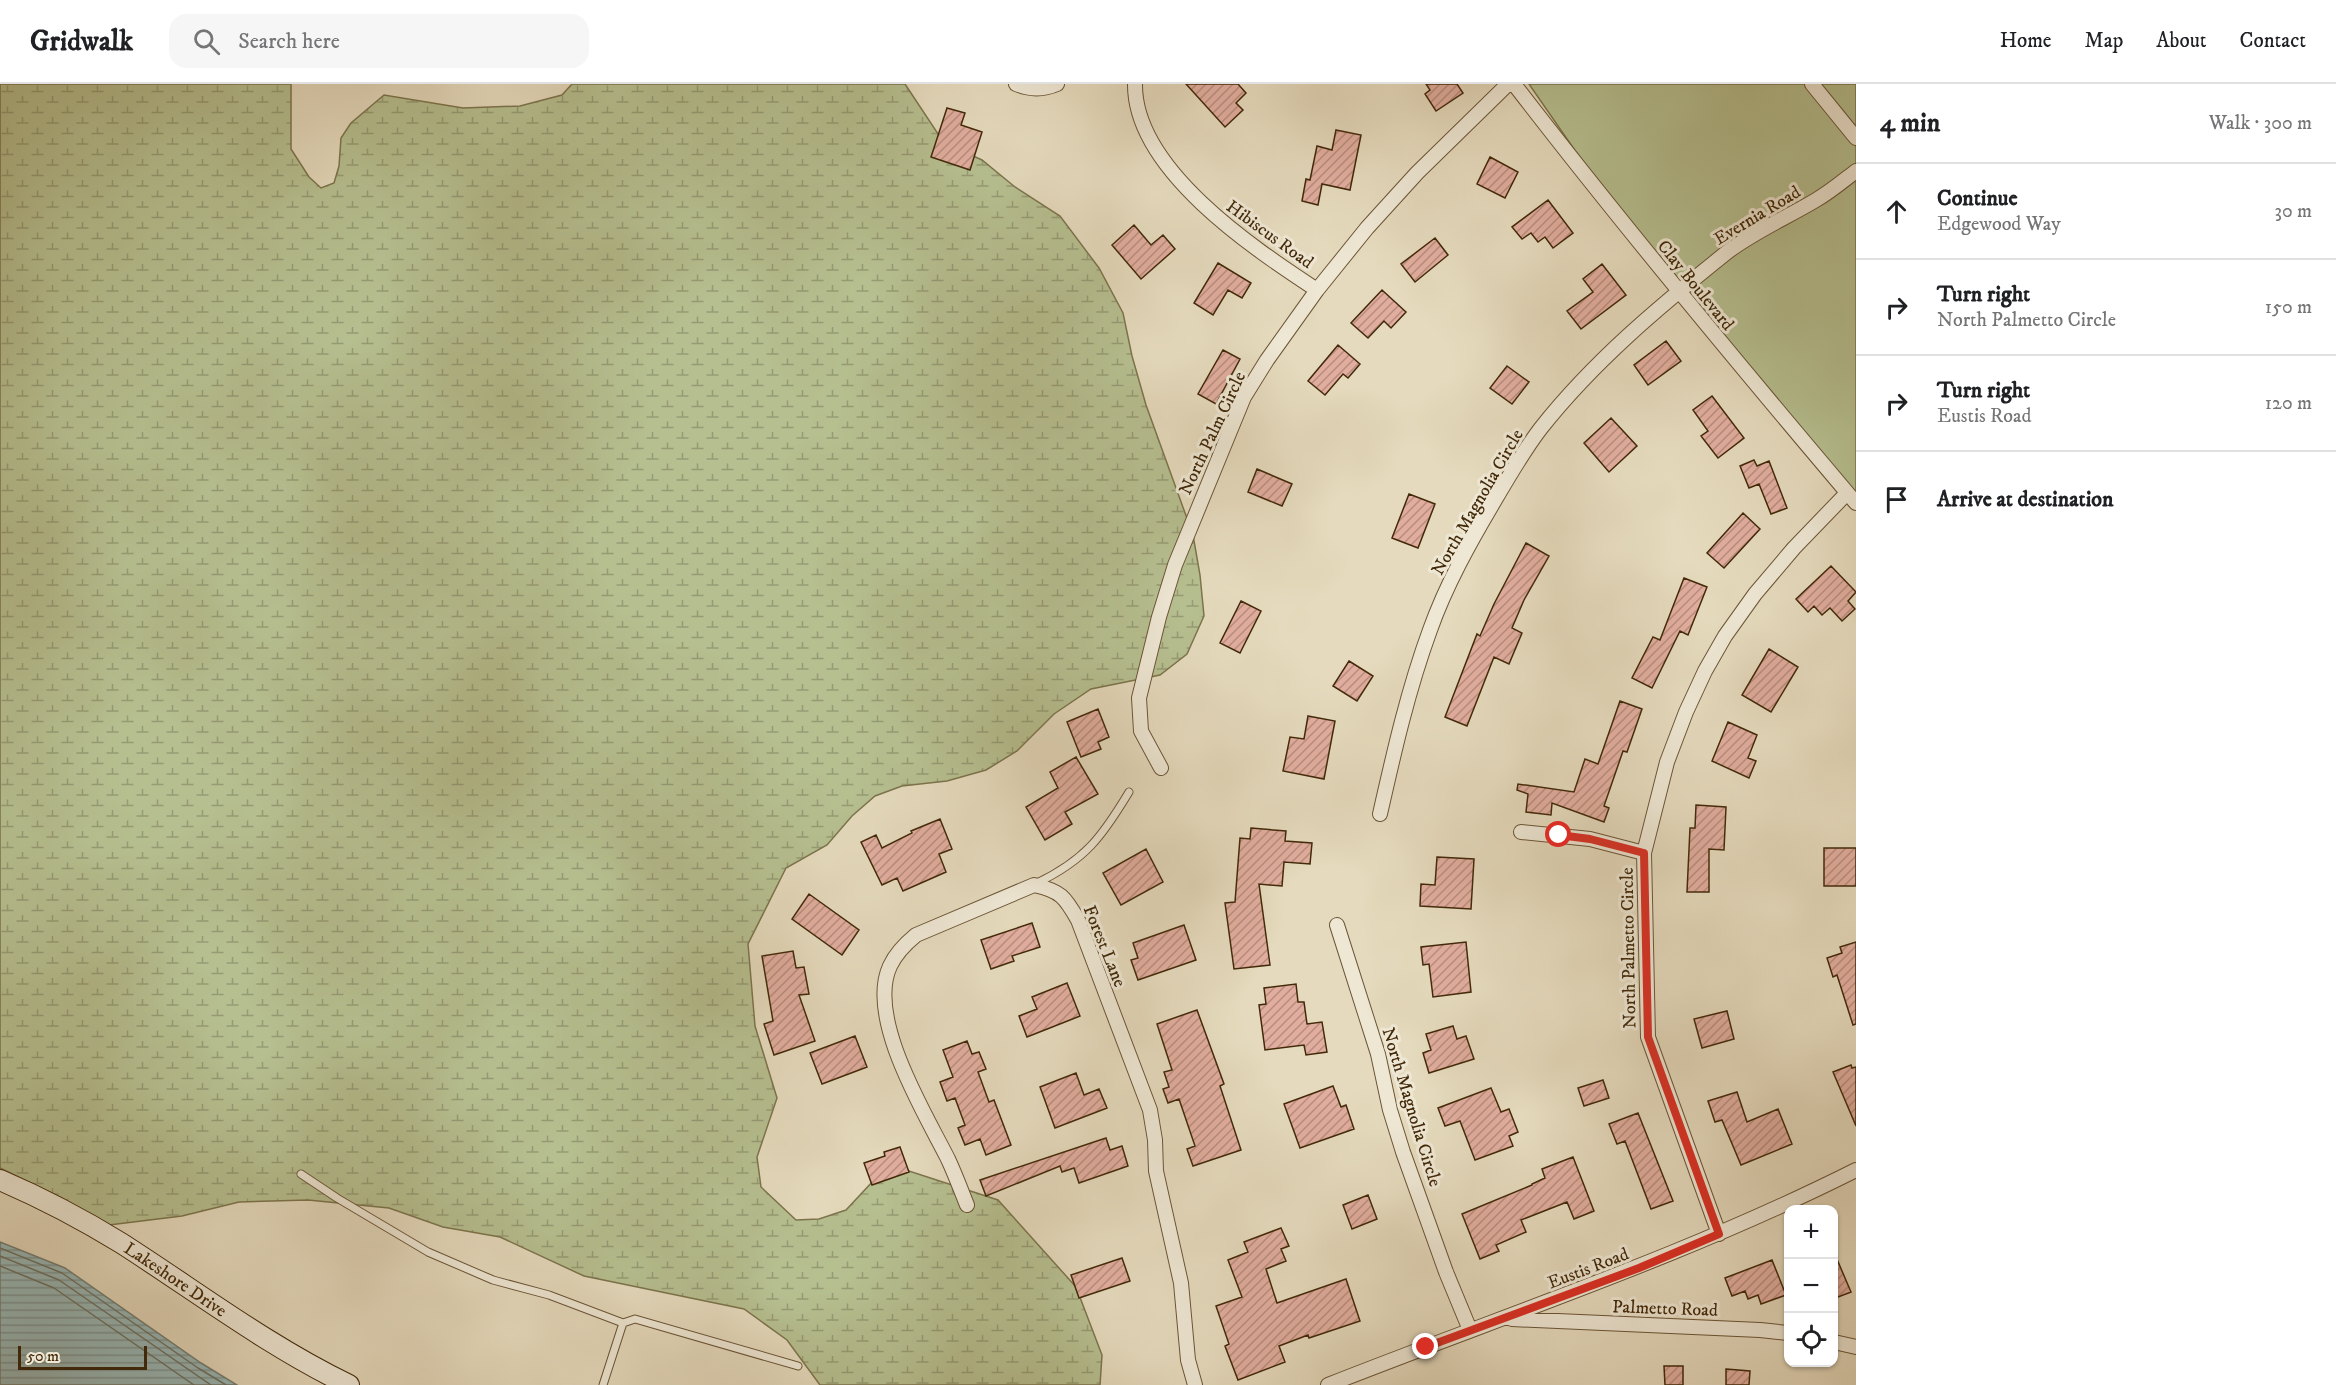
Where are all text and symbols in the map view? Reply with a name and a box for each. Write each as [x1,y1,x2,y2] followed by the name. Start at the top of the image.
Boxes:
[169,14,589,68] search box
[30,24,133,59] text: Gridwalk
[190,25,223,58] icon: search
[238,28,340,55] text: Search here
[2000,28,2052,54] text: Home
[2085,28,2123,54] text: Map
[2156,28,2207,54] text: About
[2240,28,2306,54] text: Contact
[1880,107,1940,140] text: 4 min
[2209,111,2312,136] text: Walk · 300 m
[1710,181,1805,250] street label: Evernia Road
[1937,185,2018,212] text: Continue
[1880,195,1913,228] icon: ahead
[1222,196,1317,274] street label: Hibiscus Road
[2274,199,2312,224] text: 30 m
[1937,212,2061,237] text: Edgewood Way
[1652,236,1738,335] street label: Clay Boulevard
[1937,281,2030,308] text: Turn right
[1880,291,1913,324] icon: right
[2265,295,2312,320] text: 150 m
[1937,308,2116,333] text: North Palmetto Circle
[1175,368,1251,499] street label: North Palm Circle
[1937,377,2030,404] text: Turn right
[1880,387,1913,420] icon: right
[2265,391,2312,416] text: 120 m
[1937,404,2031,429] text: Eustis Road
[1427,426,1529,579] street label: North Magnolia Circle
[1880,483,1913,516] icon: arrive
[1937,486,2114,513] text: Arrive at destination
[1545,821,1571,847] route start
[1617,867,1641,1029] street label: North Palmetto Circle
[1078,902,1130,991] street label: Forest Lane
[1376,1025,1446,1189] street label: North Magnolia Circle
[1784,1205,1838,1367] map controls
[1784,1205,1838,1259] button: +
[119,1238,231,1322] street label: Lakeshore Drive
[1545,1243,1632,1294] street label: Eustis Road
[1784,1259,1838,1313] button: −
[1612,1296,1718,1322] street label: Palmetto Road
[1784,1313,1838,1367] button: locate
[1412,1333,1438,1359] route end
[18,1343,147,1370] scale bar
[27,1346,59,1366] text: 50 m

